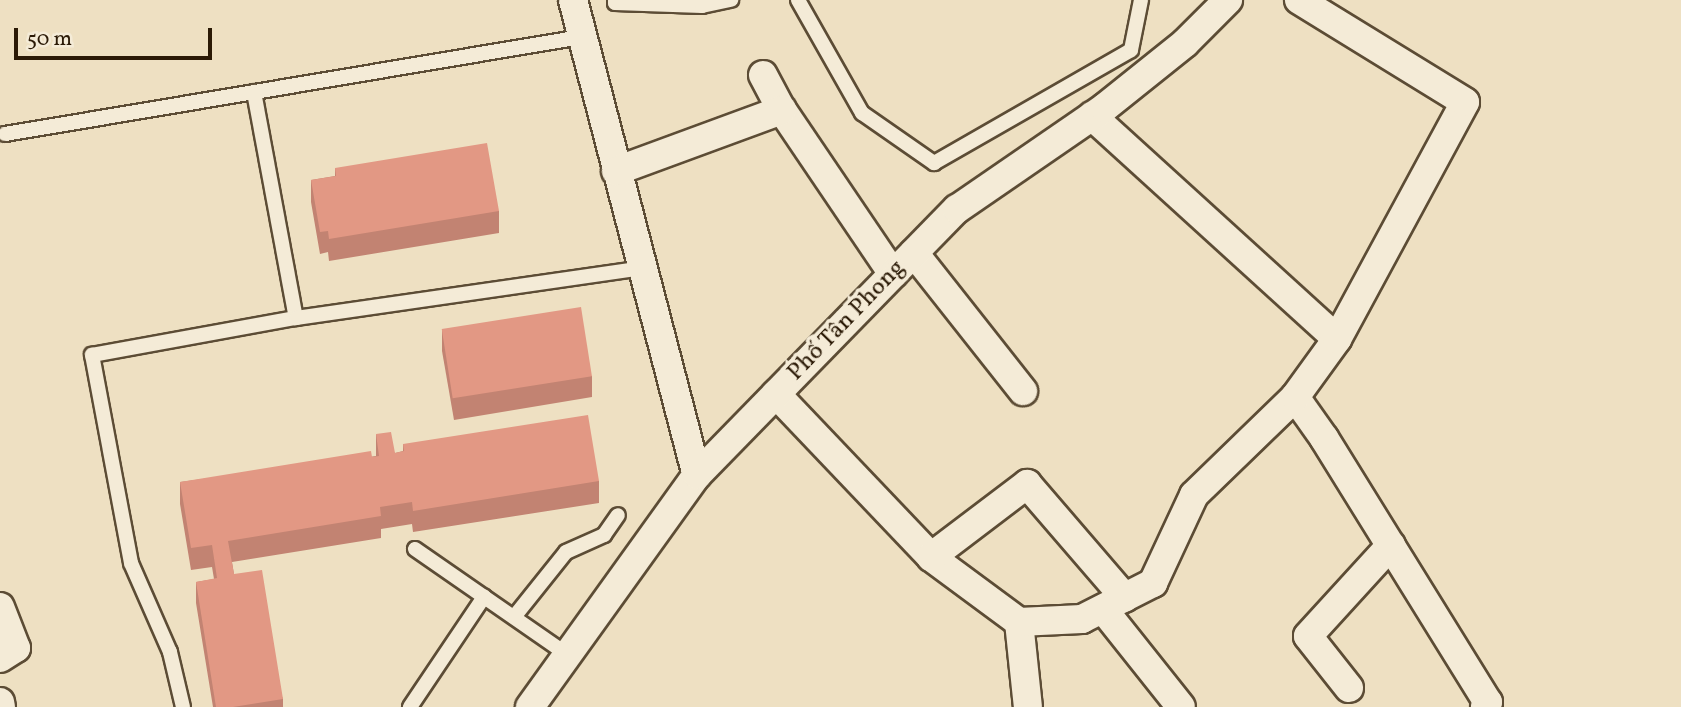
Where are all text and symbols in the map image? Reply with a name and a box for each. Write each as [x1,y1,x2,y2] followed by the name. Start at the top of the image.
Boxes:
[18,14,215,58] scale bar
[27,25,72,54] text: 50 m
[782,254,912,388] street label: Phố Tân Phong

